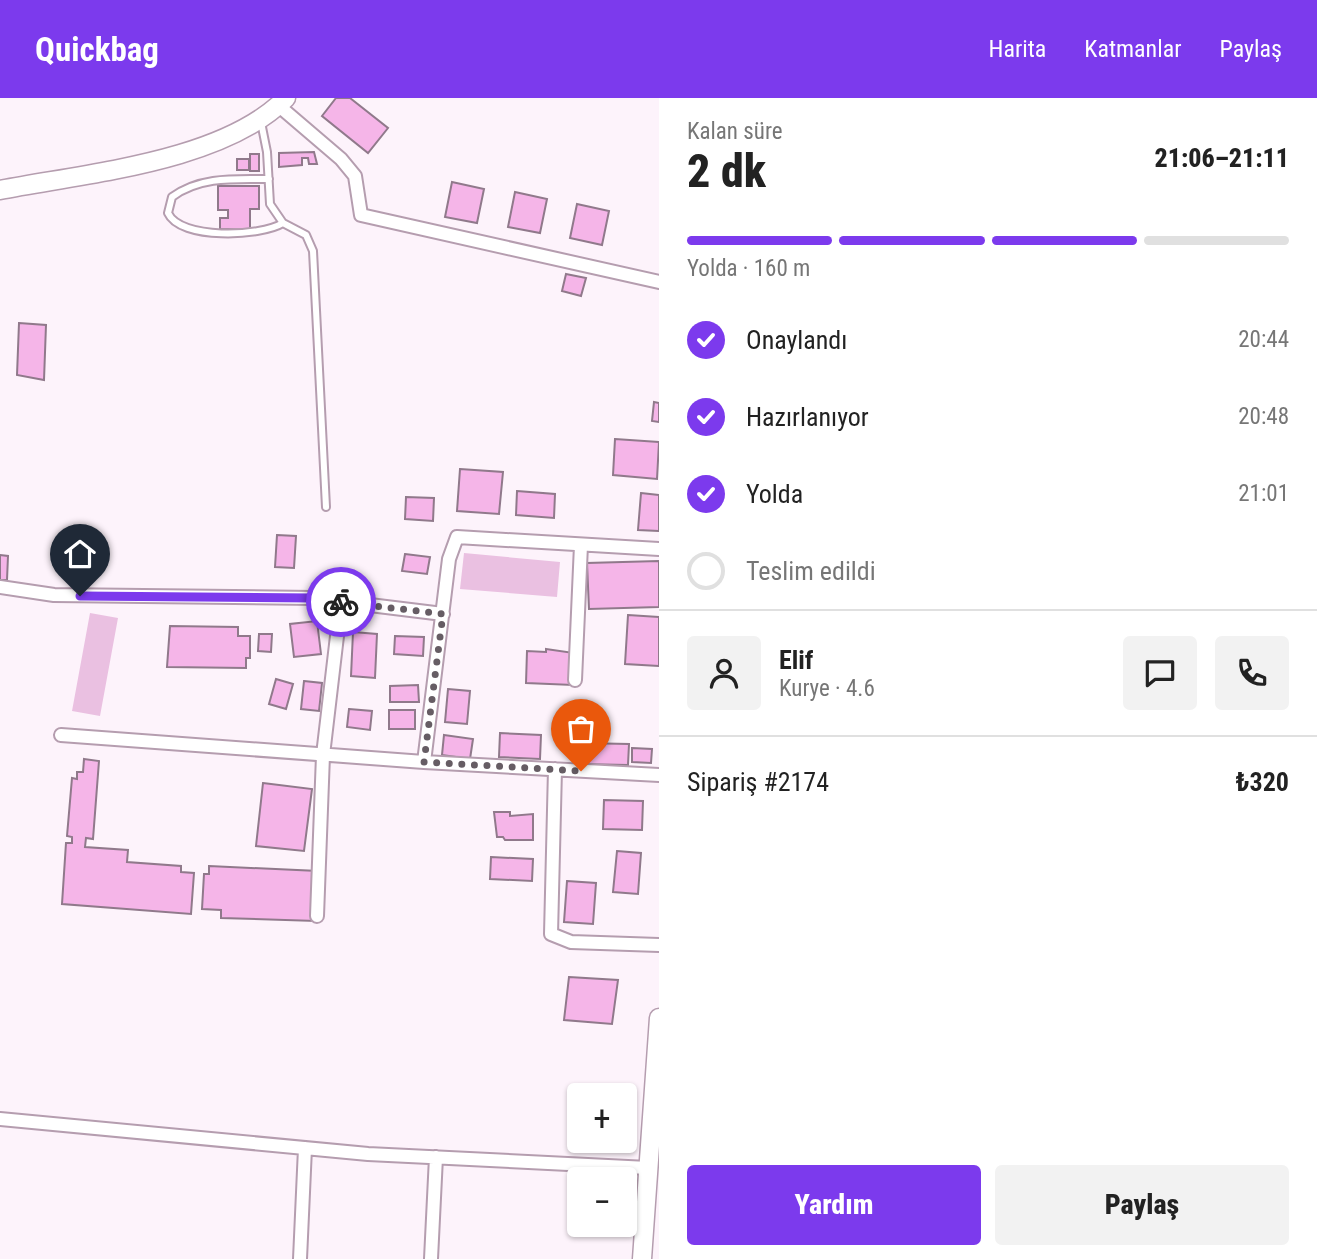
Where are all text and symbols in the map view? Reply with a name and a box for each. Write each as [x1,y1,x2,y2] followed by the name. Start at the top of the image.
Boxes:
[35,30,159,69] text: Quickbag
[989,35,1046,63] text: Harita
[1084,35,1182,63] text: Katmanlar
[1220,35,1282,63] text: Paylaş
[687,118,782,145] text: Kalan süre
[1155,143,1289,173] text: 21:06–21:11
[687,144,766,198] text: 2 dk
[687,255,810,282] text: Yolda · 160 m
[687,321,725,359] icon: check
[746,325,847,355] text: Onaylandı
[1238,326,1289,353] text: 20:44
[687,398,725,436] icon: check
[746,402,869,432] text: Hazırlanıyor
[1238,403,1289,430] text: 20:48
[687,475,725,513] icon: check
[746,479,803,509] text: Yolda
[1238,480,1289,507] text: 21:01
[50,524,110,596] pin
[61,535,99,573] icon: home
[746,556,876,586] text: Teslim edildi
[306,567,376,637] courier
[322,583,360,621] icon: bike
[687,636,761,710] button: person
[1123,636,1197,710] button: chat
[1215,636,1289,710] button: phone
[779,645,813,675] text: Elif
[779,675,875,702] text: Kurye · 4.6
[551,699,611,771] pin
[562,710,600,748] icon: bag
[687,767,829,797] text: Sipariş #2174
[1236,767,1289,797] text: ₺320
[567,1083,637,1237] map controls
[567,1083,637,1153] button: +
[687,1165,981,1245] button: Yardım
[995,1165,1289,1245] button: Paylaş
[567,1167,637,1237] button: −

